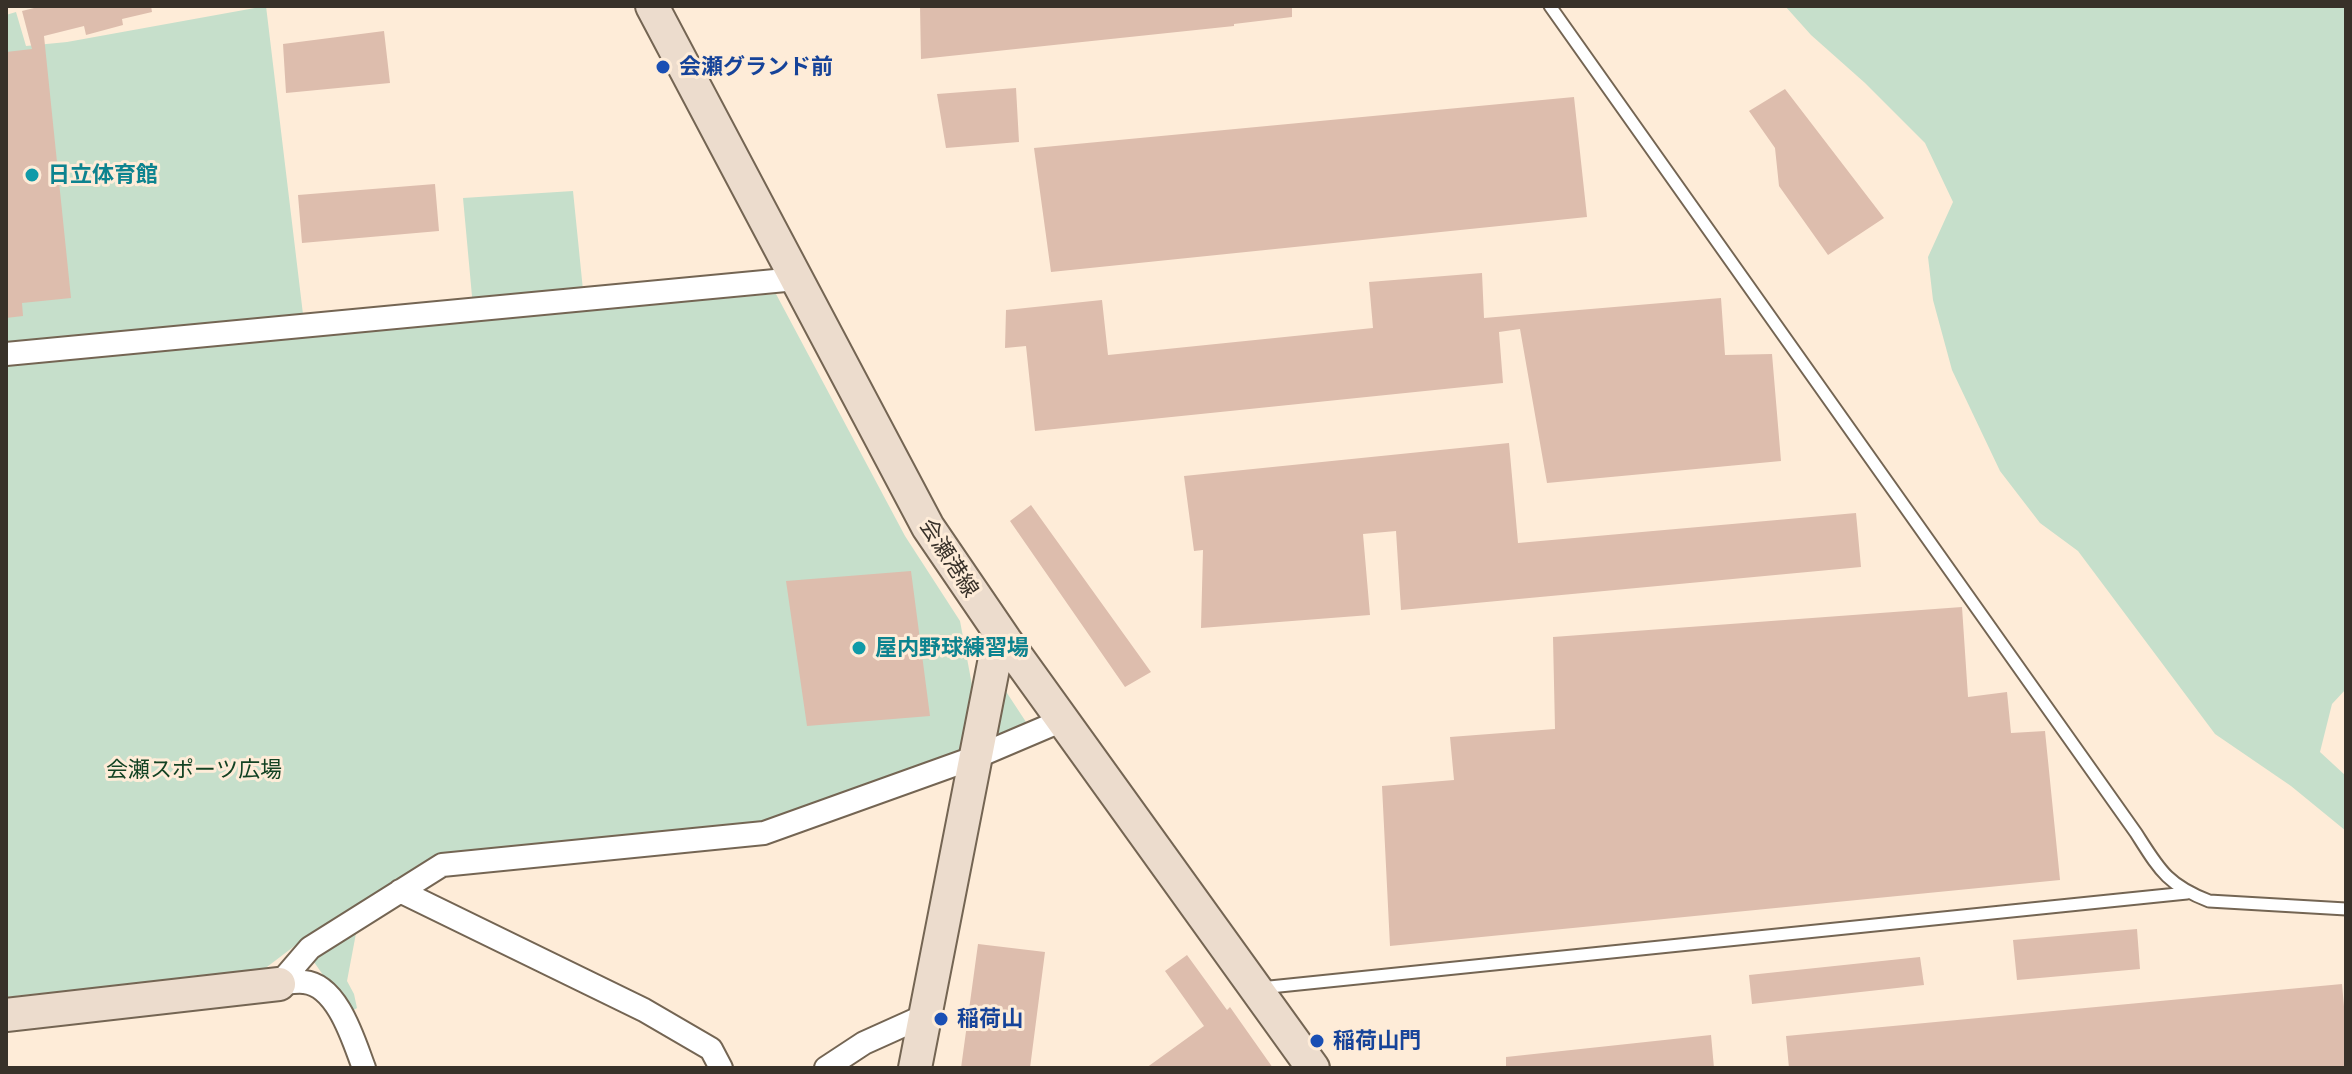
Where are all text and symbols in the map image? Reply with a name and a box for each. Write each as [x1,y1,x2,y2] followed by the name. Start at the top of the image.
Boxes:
[679,54,833,80] place label: 会瀬グランド前
[654,58,672,76] marker: 会瀬グランド前
[48,162,158,188] place label: 日立体育館
[23,166,41,184] marker: 日立体育館
[914,514,984,602] street label: 会瀬港線
[875,635,1029,661] place label: 屋内野球練習場
[850,639,868,657] marker: 屋内野球練習場
[106,757,282,783] park label: 会瀬スポーツ広場
[957,1006,1023,1032] place label: 稲荷山
[932,1010,950,1028] marker: 稲荷山
[1333,1028,1421,1054] place label: 稲荷山門
[1308,1032,1326,1050] marker: 稲荷山門

